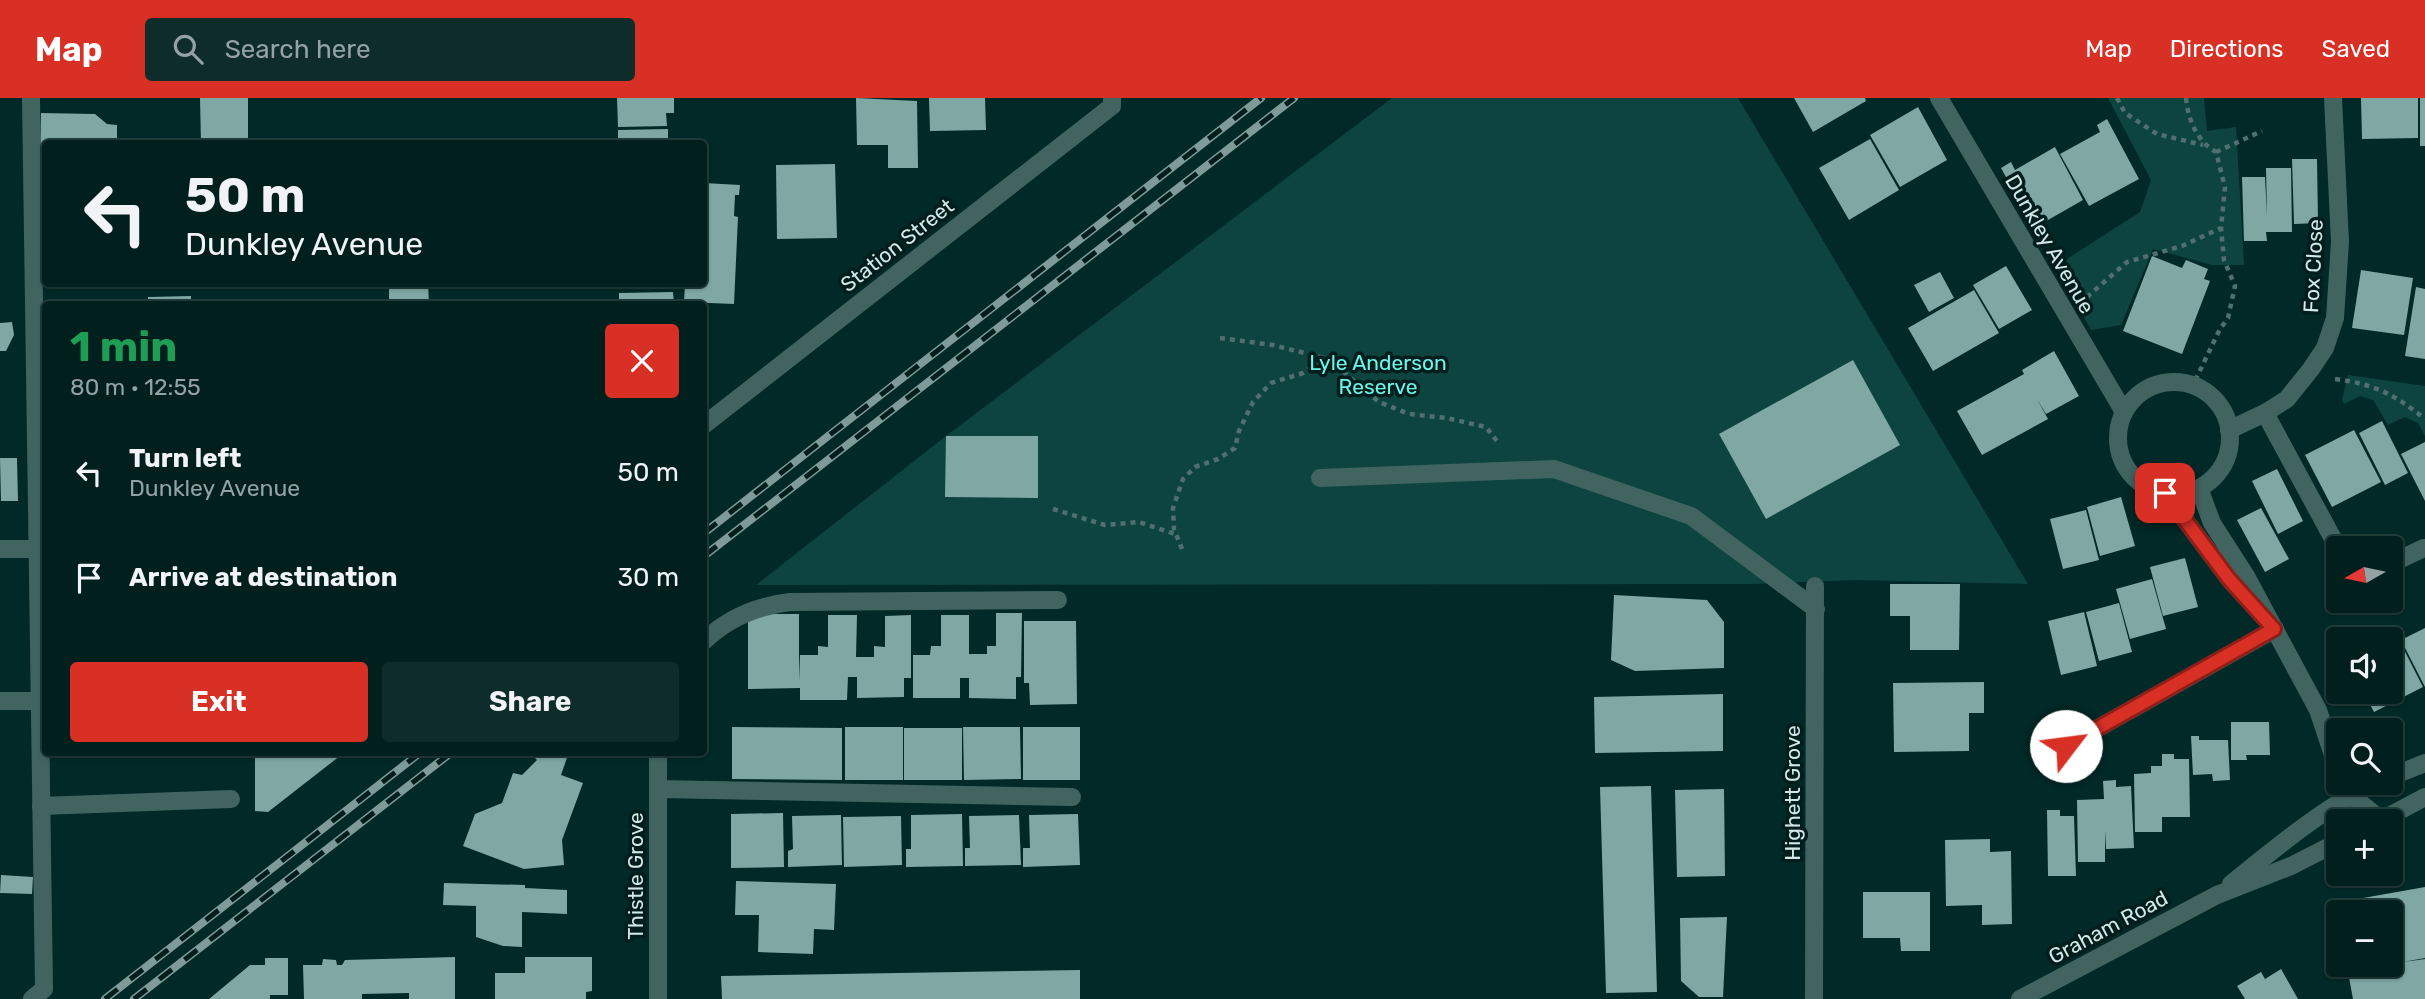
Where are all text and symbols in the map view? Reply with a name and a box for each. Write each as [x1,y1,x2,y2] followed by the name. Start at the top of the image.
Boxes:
[145,18,635,81] search box
[35,30,103,69] text: Map
[169,30,207,68] icon: search
[225,34,370,65] text: Search here
[2085,35,2132,63] text: Map
[2170,35,2283,63] text: Directions
[2321,35,2390,63] text: Saved
[185,166,305,224] text: 50 m
[70,168,161,259] icon: left
[2000,170,2100,318] street label: Dunkley Avenue
[835,193,959,297] street label: Station Street
[2298,218,2328,314] street label: Fox Close
[185,225,423,263] text: Dunkley Avenue
[70,322,177,372] text: 1 min
[605,324,679,398] button: close
[1309,350,1447,399] park label: Lyle Anderson Reserve
[70,373,201,401] text: 80 m · 12:55
[129,443,241,474] text: Turn left
[70,454,108,492] icon: left
[618,457,679,488] text: 50 m
[2135,463,2195,523] pin
[129,474,300,502] text: Dunkley Avenue
[2146,474,2184,512] icon: arrive
[2326,536,2403,612] north arrow
[2326,536,2403,977] map controls
[70,559,108,597] icon: arrive
[129,562,397,593] text: Arrive at destination
[617,562,679,593] text: 30 m
[2326,627,2403,704] button: sound
[70,662,368,742] button: Exit
[382,662,679,742] button: Share
[2029,709,2103,783] position arrow
[2326,718,2403,795] button: search
[1780,725,1805,861] street label: Highett Grove
[2326,809,2403,886] button: +
[623,812,648,940] street label: Thistle Grove
[2044,885,2172,969] street label: Graham Road
[2326,900,2403,977] button: −

